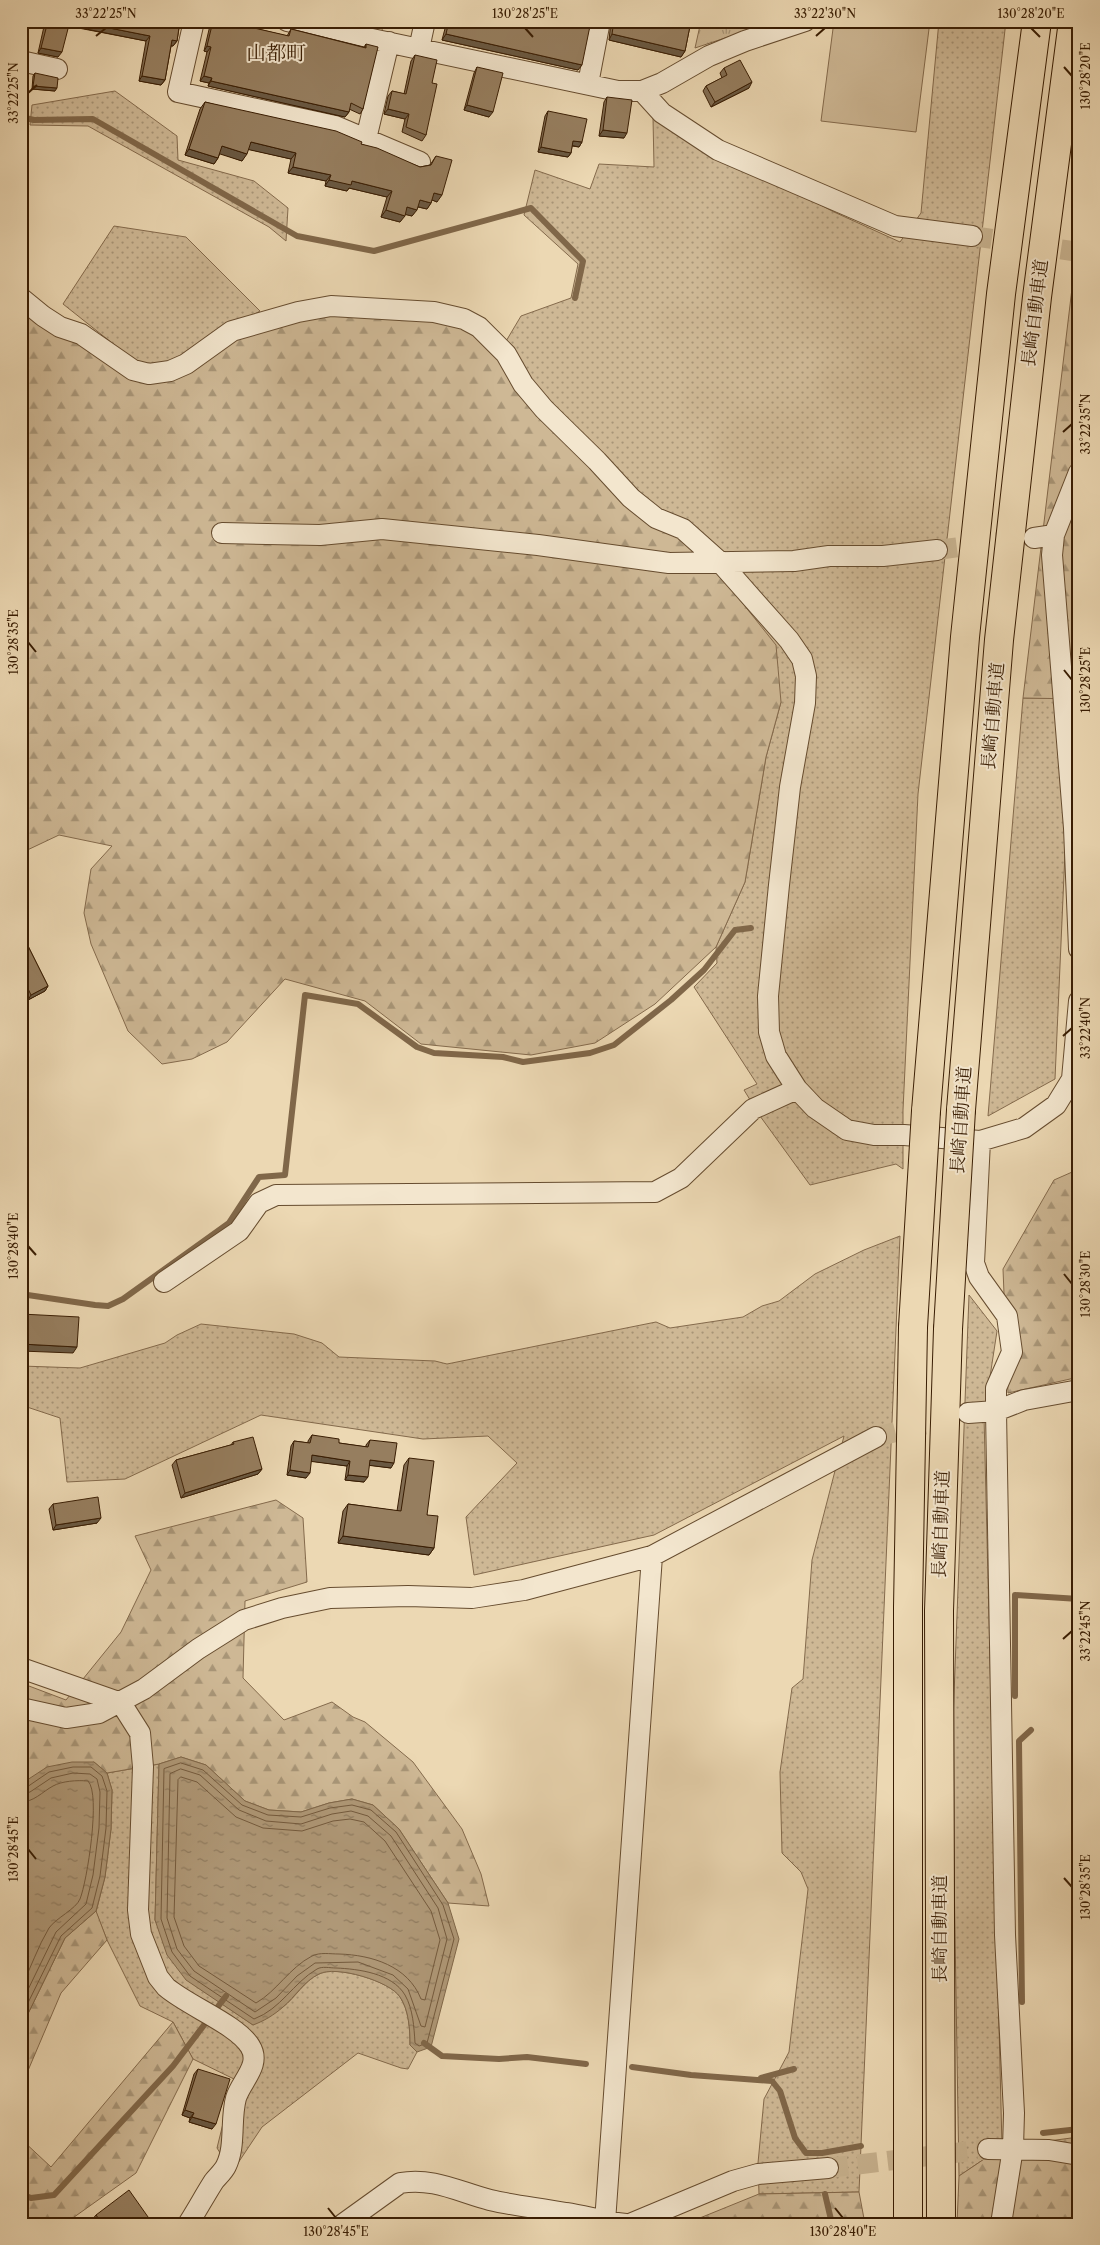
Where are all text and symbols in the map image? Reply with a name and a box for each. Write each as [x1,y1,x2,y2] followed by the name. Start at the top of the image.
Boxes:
[75,6,137,21] text: 33°22'25"N
[492,6,558,21] text: 130°28'25"E
[794,6,856,21] text: 33°22'30"N
[997,6,1065,21] text: 130°28'20"E
[246,41,306,65] district label: 山都町
[1078,42,1093,110] text: 130°28'20"E
[6,62,21,124] text: 33°22'25"N
[1018,258,1052,368] street label: 長崎自動車道
[1078,393,1093,455] text: 33°22'35"N
[6,609,21,675] text: 130°28'35"E
[1078,647,1093,713] text: 130°28'25"E
[977,661,1009,771] street label: 長崎自動車道
[1078,997,1093,1059] text: 33°22'40"N
[946,1065,976,1175] street label: 長崎自動車道
[6,1213,21,1279] text: 130°28'40"E
[1078,1251,1093,1317] text: 130°28'30"E
[928,1470,954,1578] street label: 長崎自動車道
[1078,1601,1093,1661] text: 33°22'45"N
[6,1816,21,1882] text: 130°28'45"E
[1078,1854,1093,1920] text: 130°28'35"E
[929,1875,951,1983] street label: 長崎自動車道
[303,2224,369,2239] text: 130°28'45"E
[810,2224,876,2239] text: 130°28'40"E

